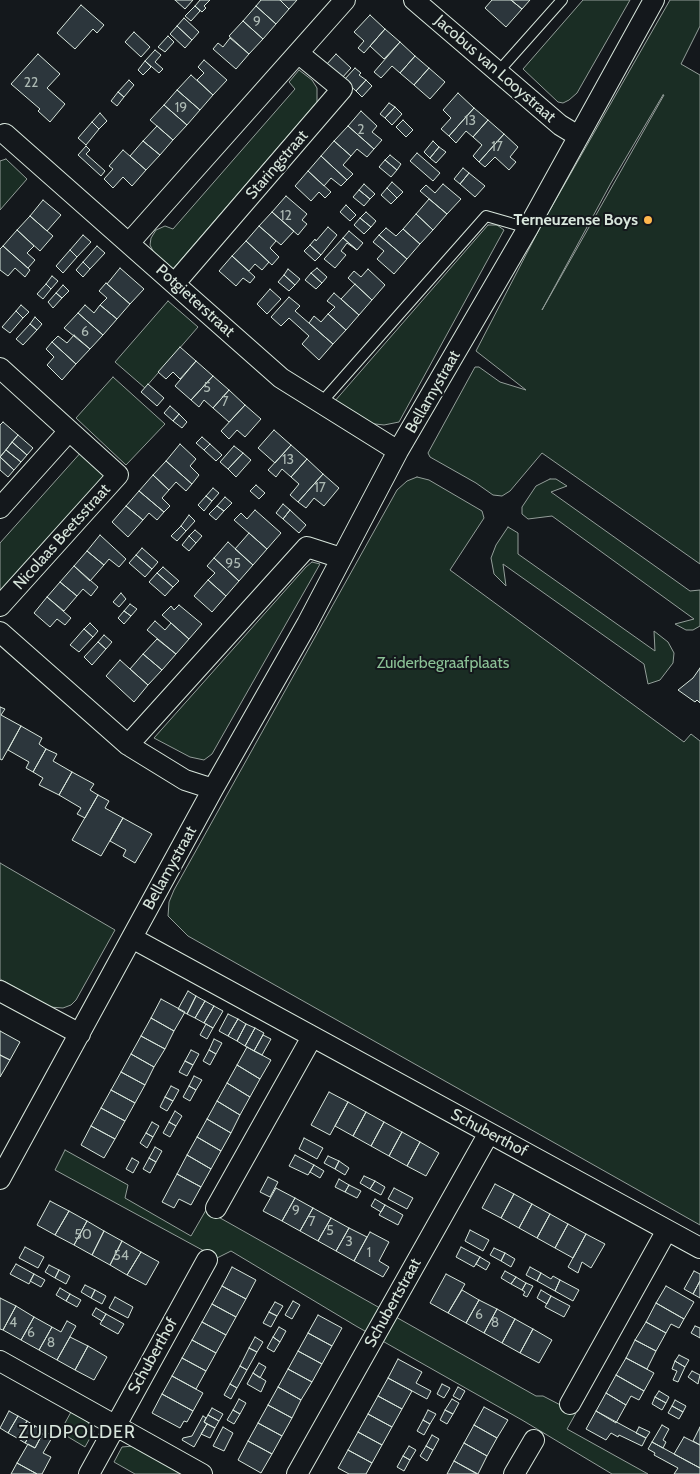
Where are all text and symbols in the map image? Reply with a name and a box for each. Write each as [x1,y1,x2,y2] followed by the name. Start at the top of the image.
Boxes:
[431,11,559,127] street label: Jacobus van Looystraat
[253,14,261,30] house number: 9
[24,75,38,91] house number: 22
[175,100,187,116] house number: 19
[464,113,476,129] house number: 13
[357,122,365,138] house number: 2
[242,127,312,203] street label: Staringstraat
[491,139,503,155] house number: 17
[280,208,292,224] house number: 12
[514,210,638,230] place label: Terneuzense Boys
[642,214,654,226] marker: Terneuzense Boys
[152,261,238,341] street label: Potgieterstraat
[81,324,89,340] house number: 6
[402,347,464,437] street label: Bellamystraat
[203,380,211,396] house number: 5
[221,394,229,410] house number: 7
[282,452,294,468] house number: 13
[10,480,114,594] street label: Nicolaas Beetsstraat
[314,480,326,496] house number: 17
[225,556,241,572] house number: 95
[377,653,509,673] park label: Zuiderbegraafplaats
[139,823,201,913] street label: Bellamystraat
[447,1105,531,1161] street label: Schuberthof
[292,1203,300,1219] house number: 9
[308,1214,316,1230] house number: 7
[326,1223,334,1239] house number: 5
[74,1227,92,1243] house number: 50
[345,1234,353,1250] house number: 3
[367,1245,371,1261] house number: 1
[113,1248,129,1264] house number: 54
[361,1255,425,1351] street label: Schubertstraat
[475,1307,483,1323] house number: 6
[9,1315,17,1331] house number: 4
[124,1315,182,1397] street label: Schuberthof
[491,1315,499,1331] house number: 8
[27,1325,35,1341] house number: 6
[47,1335,55,1351] house number: 8
[17,1422,137,1444] district label: ZUIDPOLDER

